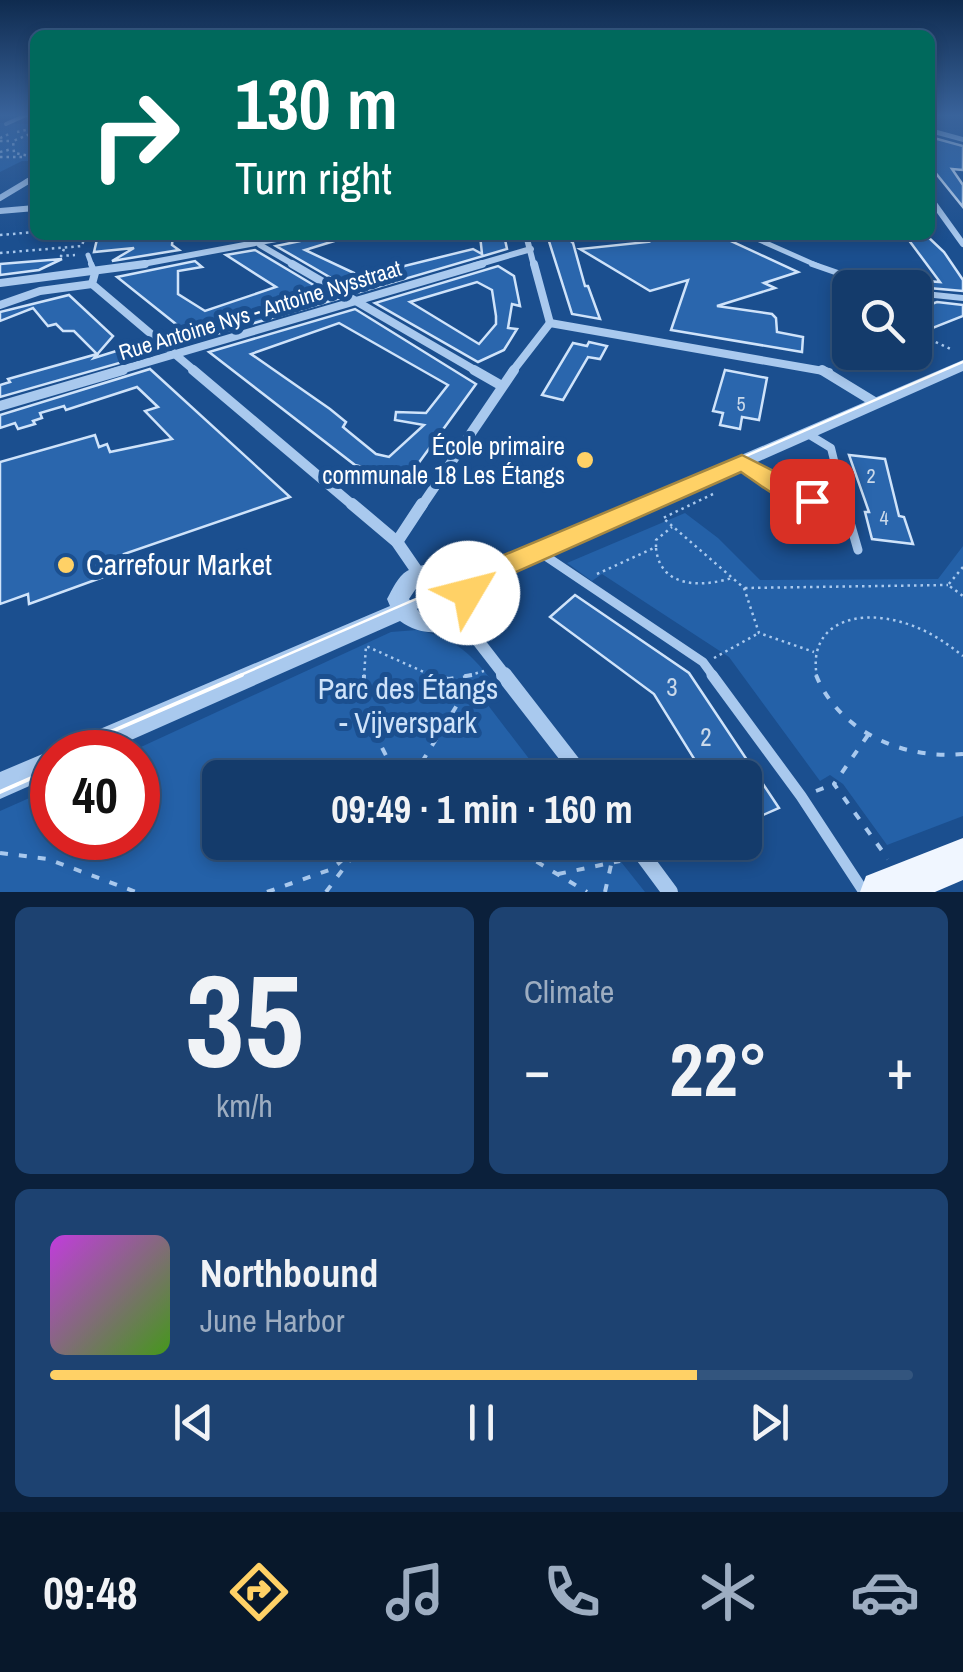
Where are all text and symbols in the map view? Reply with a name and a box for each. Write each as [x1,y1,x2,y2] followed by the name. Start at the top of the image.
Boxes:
[235,57,398,151] text: 130 m
[70,70,200,200] icon: right
[235,147,392,208] text: Turn right
[115,253,405,367] street label: Rue Antoine Nys - Antoine Nysstraat
[832,270,932,370] map controls
[832,270,932,370] button: search
[736,390,746,417] house number: 5
[322,429,565,492] place label: École primaire communale 18 Les Étangs
[574,449,596,471] marker: École primaire communale 18 Les Étangs
[770,459,855,544] pin
[866,462,876,489] house number: 2
[785,474,840,529] icon: arrive
[879,504,889,531] house number: 4
[416,541,520,645] position arrow
[86,544,272,584] place label: Carrefour Market
[55,554,77,576] marker: Carrefour Market
[318,668,498,742] park label: Parc des Étangs - Vijverspark
[666,670,678,704] house number: 3
[700,720,712,754] house number: 2
[30,730,160,860] speed limit sign: 40
[331,784,633,835] text: 09:49 · 1 min · 160 m
[185,931,304,1107] text: 35
[524,970,614,1013] text: Climate
[669,1018,768,1119] text: 22°
[524,1032,550,1106] text: −
[887,1032,913,1106] text: +
[216,1084,273,1127] text: km/h
[200,1248,378,1299] text: Northbound
[200,1299,344,1342] text: June Harbor
[166,1395,221,1450] icon: previous
[454,1395,509,1450] icon: pause
[742,1395,797,1450] icon: next
[224,1557,294,1627] icon: directions
[380,1557,450,1627] icon: music
[537,1557,607,1627] icon: phone
[693,1557,763,1627] icon: climate
[850,1557,920,1627] icon: car
[43,1562,138,1623] text: 09:48

